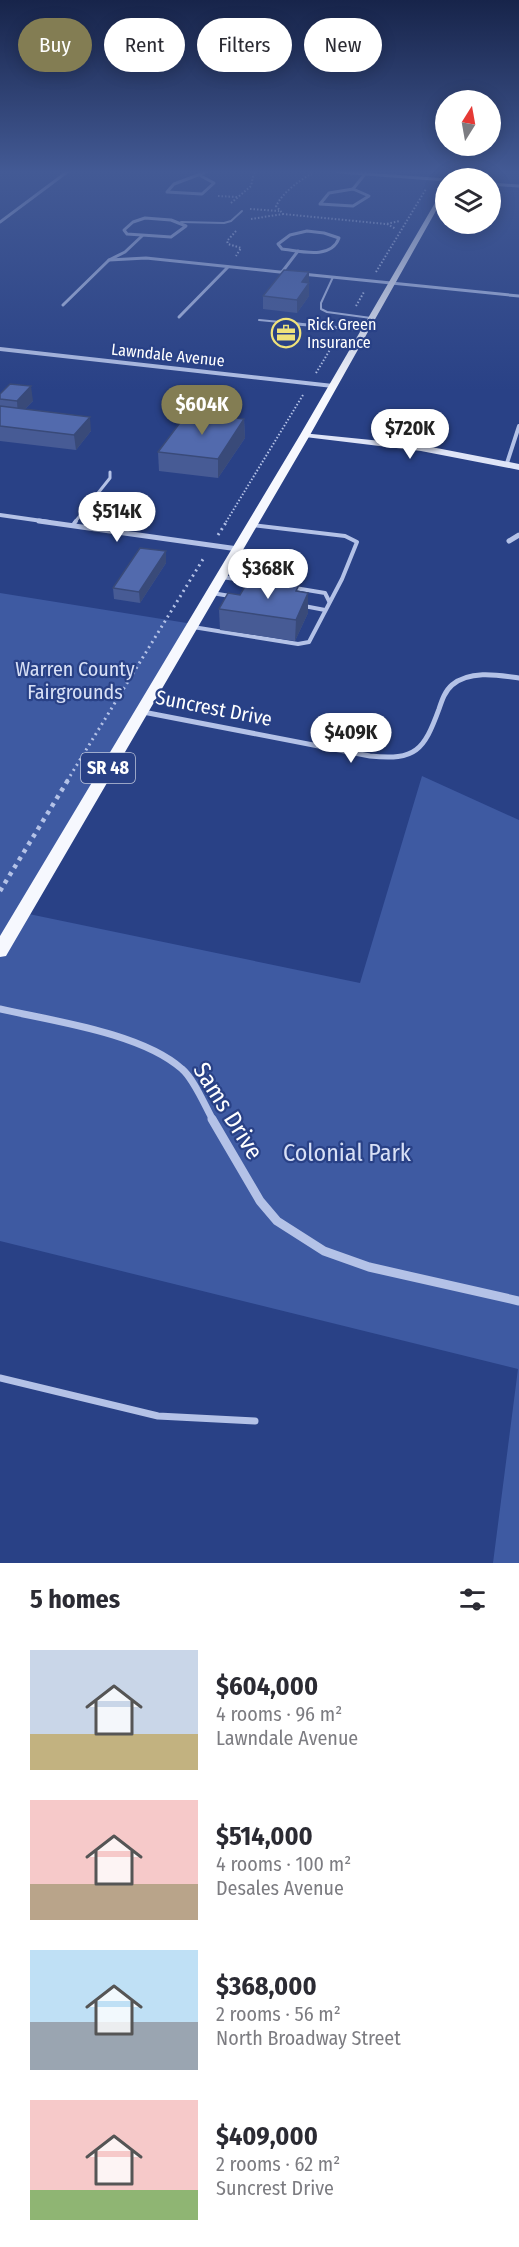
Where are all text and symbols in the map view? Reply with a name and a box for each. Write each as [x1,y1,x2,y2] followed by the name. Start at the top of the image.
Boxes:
[18,18,92,72] chip: Buy
[104,18,185,72] chip: Rent
[197,18,292,72] chip: Filters
[304,18,382,72] chip: New
[435,90,501,156] north arrow
[435,90,501,234] map controls
[435,168,501,234] button: layers
[307,315,376,352] place label: Rick Green Insurance
[270,317,302,349] office icon: Rick Green Insurance
[110,340,226,370] street label: Lawndale Avenue
[160,385,244,436] pin: $604K
[175,392,229,416] text: $604K
[368,409,452,460] pin: $720K
[385,416,435,440] text: $720K
[75,492,159,543] pin: $514K
[92,499,142,523] text: $514K
[226,549,310,600] pin: $368K
[242,556,294,580] text: $368K
[15,657,135,704] park label: Warren County Fairgrounds
[154,685,274,731] street label: Suncrest Drive
[309,713,393,764] pin: $409K
[325,720,377,744] text: $409K
[81,753,135,783] road number: SR 48
[187,1057,269,1165] street label: Sams Drive
[283,1139,412,1167] park label: Colonial Park
[456,1583,489,1616] icon: filters
[30,1584,120,1615] text: 5 homes
[216,1671,318,1702] text: $604,000
[78,1674,150,1746] icon: home
[216,1702,342,1726] text: 4 rooms · 96 m²
[216,1726,358,1750] text: Lawndale Avenue
[216,1821,313,1852] text: $514,000
[78,1824,150,1896] icon: home
[216,1852,351,1876] text: 4 rooms · 100 m²
[216,1876,344,1900] text: Desales Avenue
[216,1971,317,2002] text: $368,000
[78,1974,150,2046] icon: home
[216,2002,341,2026] text: 2 rooms · 56 m²
[216,2026,401,2050] text: North Broadway Street
[216,2121,318,2152] text: $409,000
[78,2124,150,2196] icon: home
[216,2152,340,2176] text: 2 rooms · 62 m²
[216,2176,334,2200] text: Suncrest Drive

